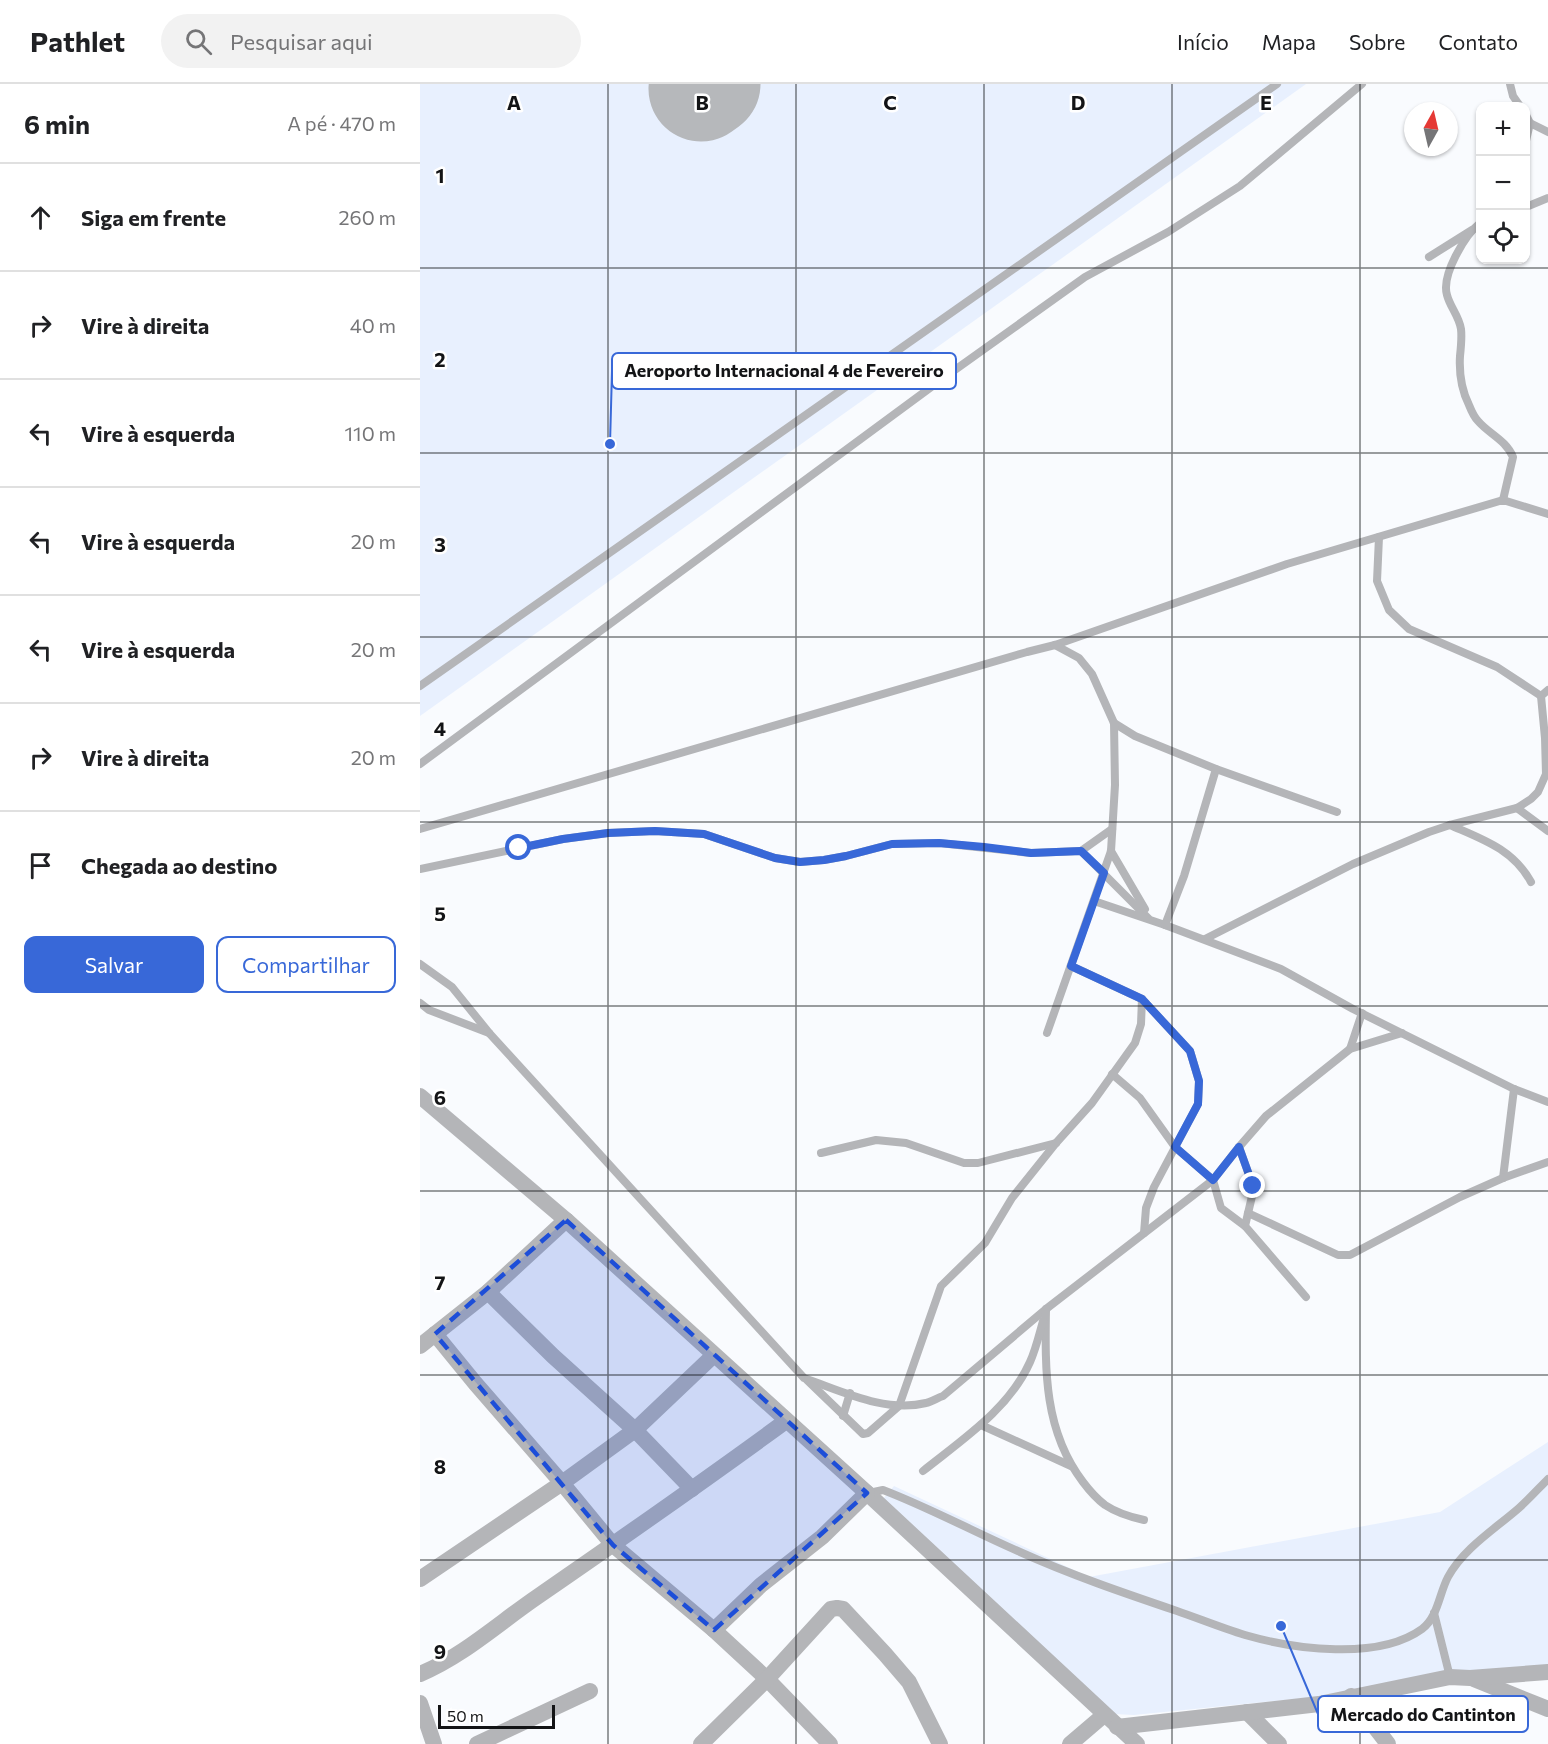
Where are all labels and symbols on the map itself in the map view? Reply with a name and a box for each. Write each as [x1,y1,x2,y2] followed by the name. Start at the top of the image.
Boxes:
[507,90,521,114] text: A
[695,90,709,114] text: B
[883,90,897,114] text: C
[1071,90,1085,114] text: D
[1260,90,1272,114] text: E
[1404,102,1458,156] north arrow
[435,163,445,187] text: 1
[434,347,446,371] text: 2
[612,353,956,389] callout: Aeroporto Internacional 4 de Fevereiro
[624,359,944,381] text: Aeroporto Internacional 4 de Fevereiro
[434,532,446,556] text: 3
[434,716,446,740] text: 4
[505,834,531,860] route start
[434,901,446,925] text: 5
[434,1085,446,1109] text: 6
[1239,1172,1265,1198] route end
[435,1270,446,1294] text: 7
[434,1454,446,1478] text: 8
[434,1639,446,1663] text: 9
[1318,1696,1528,1732] callout: Mercado do Cantinton
[438,1702,555,1730] scale bar
[1330,1703,1516,1725] text: Mercado do Cantinton

